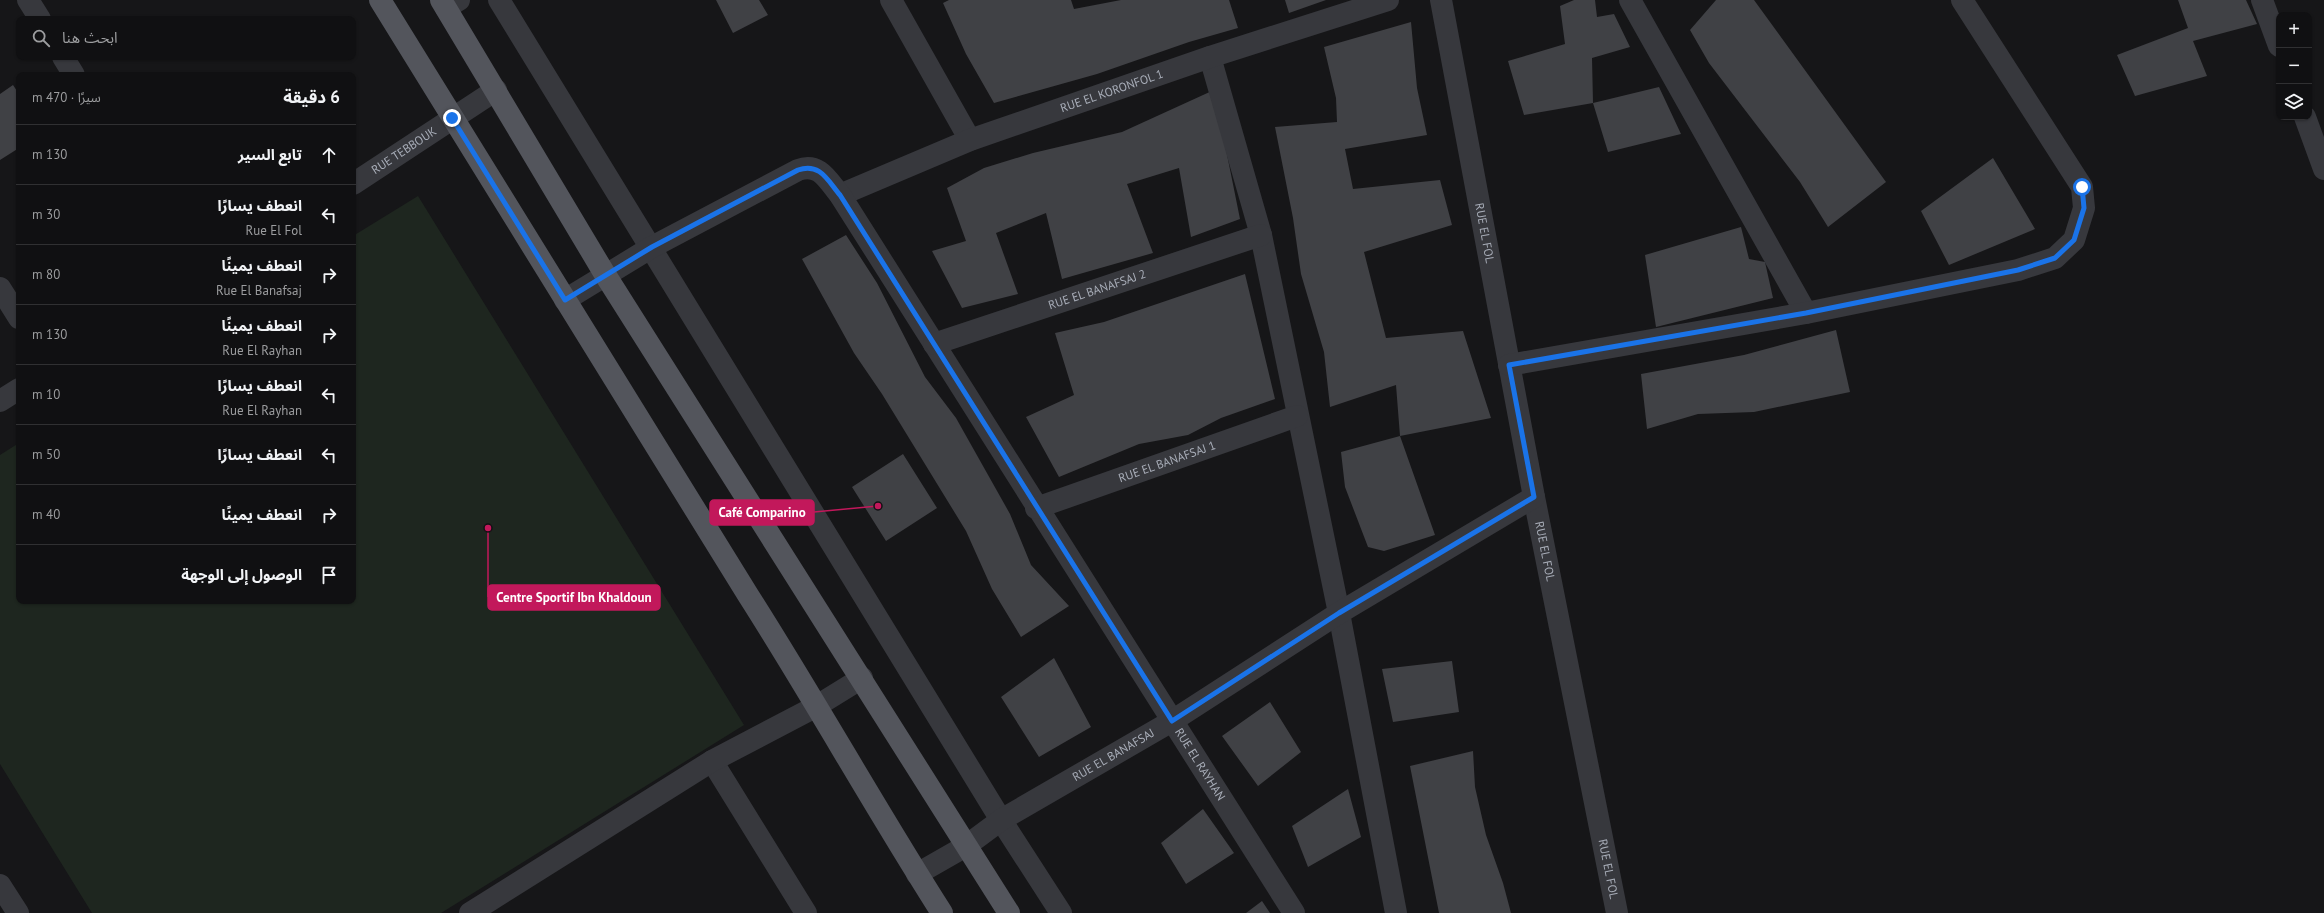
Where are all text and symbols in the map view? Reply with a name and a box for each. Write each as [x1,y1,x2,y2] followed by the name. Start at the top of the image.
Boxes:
[2276,12,2312,120] map controls
[2276,12,2312,48] button: +
[16,16,356,60] search box
[30,27,52,49] icon: search
[62,28,118,47] text: ابحث هنا
[2276,48,2312,84] button: −
[1058,66,1165,115] street label: RUE EL KORONFOL 1
[2276,84,2312,120] button: layers
[283,86,340,108] text: 6 دقيقة
[32,89,101,106] text: سيرًا · 470 m
[443,109,461,127] route end
[368,123,439,177] street label: RUE TEBBOUK
[318,144,340,166] icon: ahead
[238,145,302,164] text: تابع السير
[32,146,67,163] text: 130 m
[2073,178,2091,196] route start
[218,196,302,215] text: انعطف يسارًا
[1472,202,1498,264] street label: RUE EL FOL
[318,204,340,226] icon: left
[32,206,60,223] text: 30 m
[246,222,302,239] text: Rue El Fol
[222,256,302,275] text: انعطف يمينًا
[318,264,340,286] icon: right
[32,266,60,283] text: 80 m
[1046,266,1148,312] street label: RUE EL BANAFSAJ 2
[216,282,302,299] text: Rue El Banafsaj
[222,316,302,335] text: انعطف يمينًا
[318,324,340,346] icon: right
[32,326,67,343] text: 130 m
[222,342,302,359] text: Rue El Rayhan
[218,376,302,395] text: انعطف يسارًا
[318,384,340,406] icon: left
[32,386,60,403] text: 10 m
[222,402,302,419] text: Rue El Rayhan
[1116,437,1218,485] street label: RUE EL BANAFSAJ 1
[318,444,340,466] icon: left
[218,445,302,464] text: انعطف يسارًا
[32,446,60,463] text: 50 m
[710,500,814,525] callout: Café Comparino
[318,504,340,526] icon: right
[718,504,806,521] text: Café Comparino
[222,505,302,524] text: انعطف يمينًا
[32,506,60,523] text: 40 m
[1532,520,1559,582] street label: RUE EL FOL
[318,564,340,586] icon: arrive
[181,565,302,584] text: الوصول إلى الوجهة
[488,585,660,610] callout: Centre Sportif Ibn Khaldoun
[496,589,652,606] text: Centre Sportif Ibn Khaldoun
[1070,725,1157,784] street label: RUE EL BANAFSAJ
[1172,725,1229,803] street label: RUE EL RAYHAN
[1595,838,1622,900] street label: RUE EL FOL

